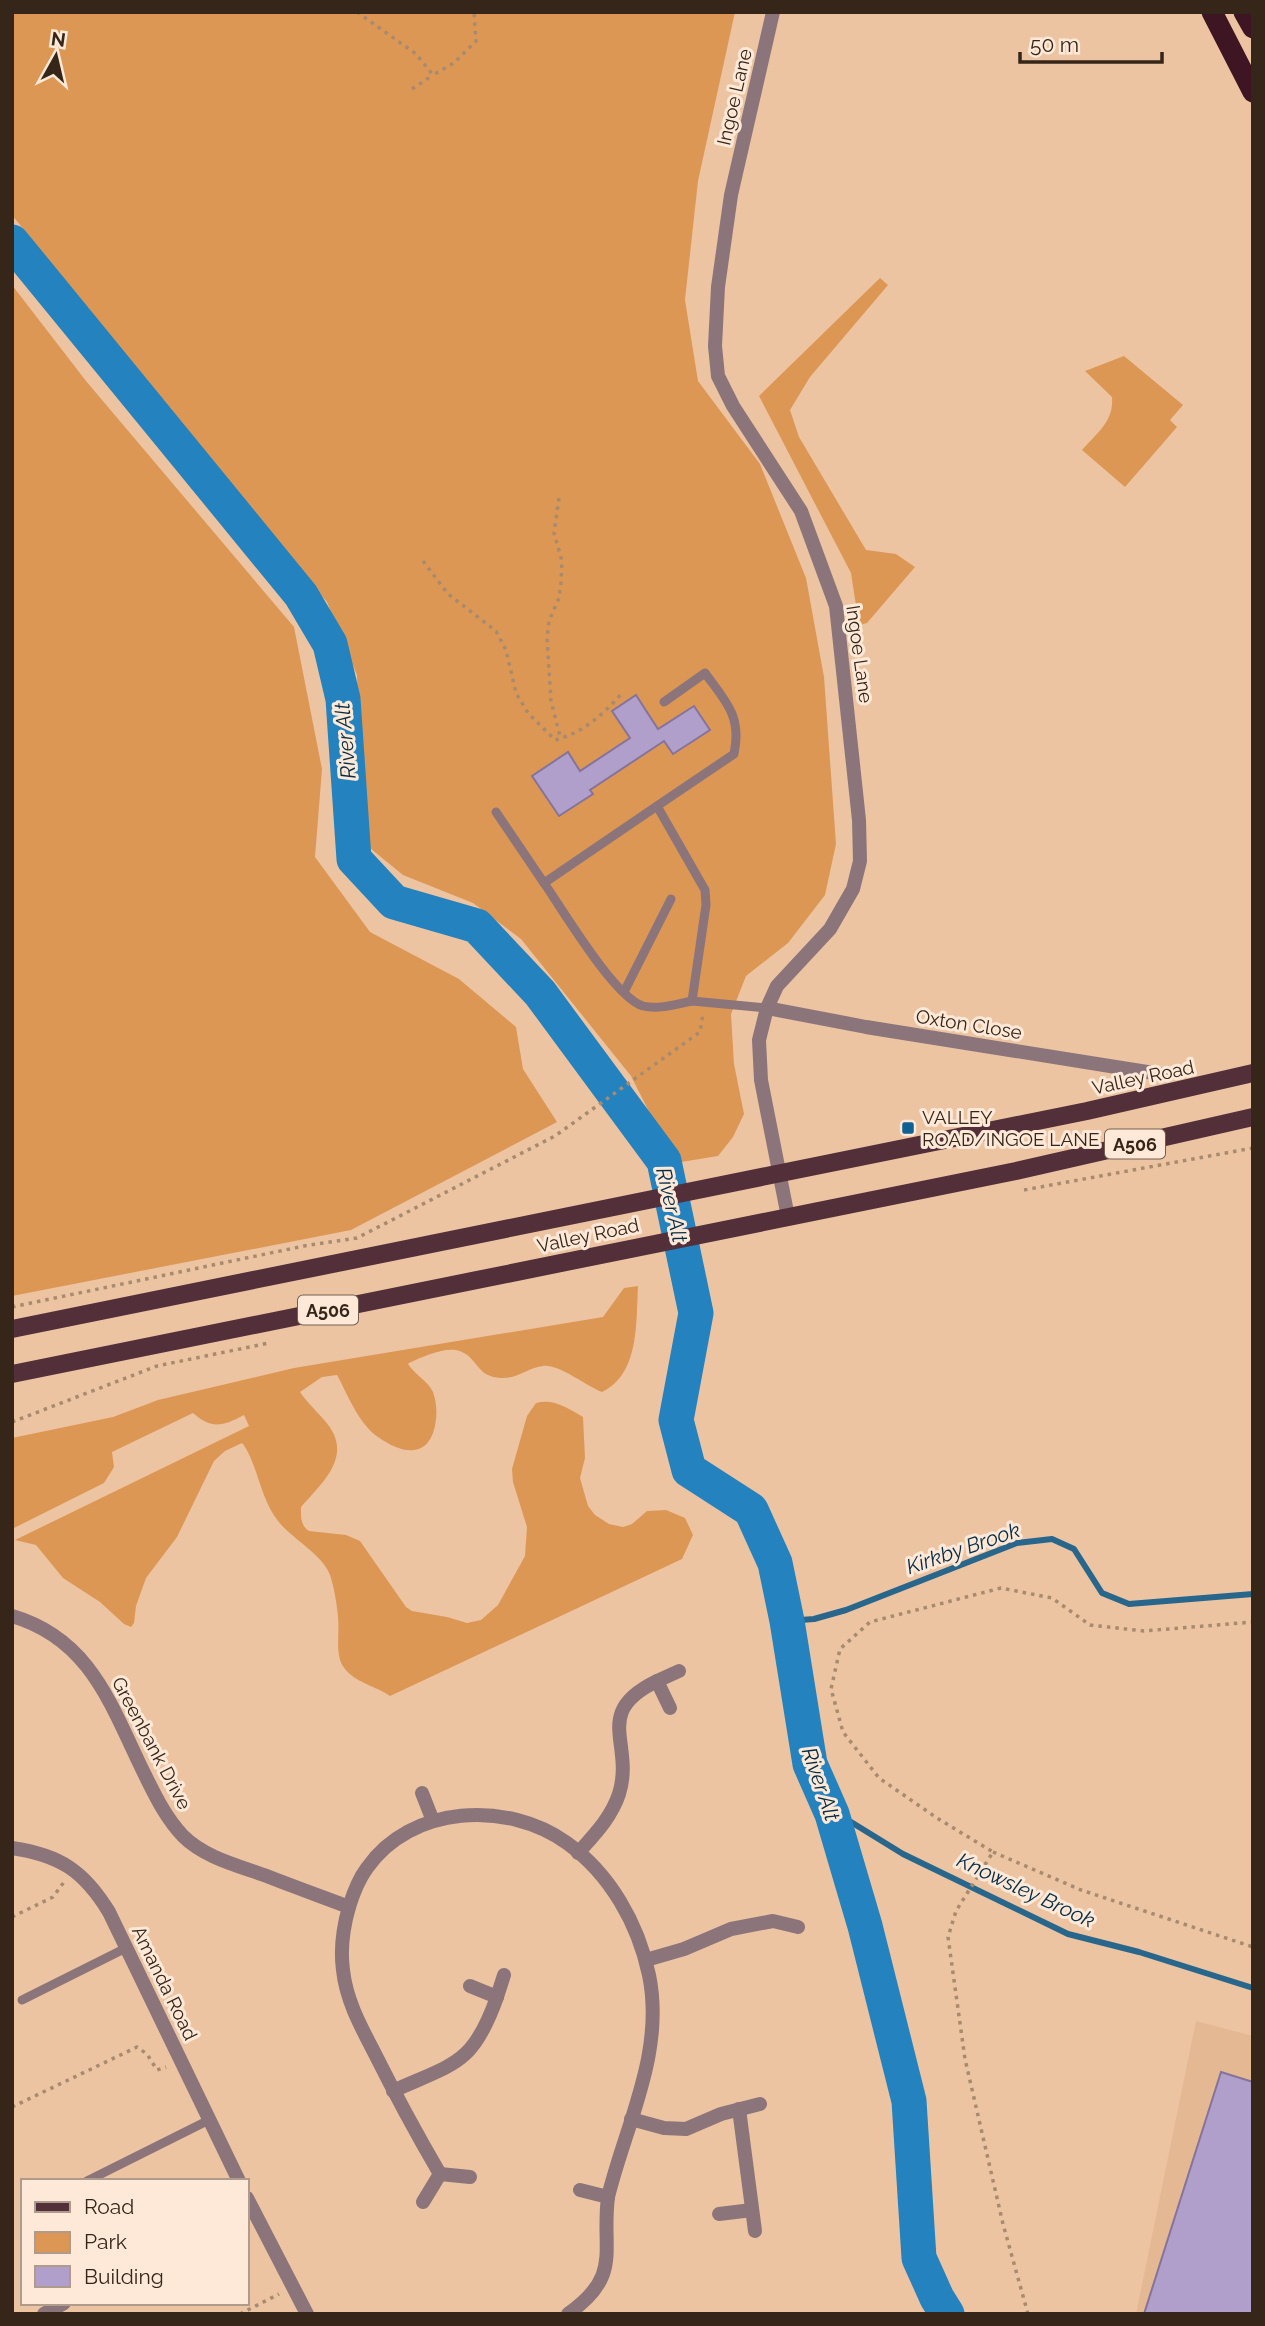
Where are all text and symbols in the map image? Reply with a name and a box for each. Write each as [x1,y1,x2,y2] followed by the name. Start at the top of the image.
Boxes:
[21,21,91,91] north arrow
[1020,21,1162,65] scale bar
[50,27,67,51] text: N
[1030,32,1079,57] text: 50 m
[712,47,756,147] street label: Ingoe Lane
[842,604,878,704] street label: Ingoe Lane
[329,702,361,780] water label: River Alt
[914,1005,1024,1043] street label: Oxton Close
[1090,1055,1196,1099] street label: Valley Road
[922,1106,1100,1150] place label: VALLEY ROAD/INGOE LANE
[900,1120,916,1136] marker: VALLEY ROAD/INGOE LANE
[1105,1129,1165,1158] road number: A506
[651,1165,693,1245] water label: River Alt
[535,1213,641,1257] street label: Valley Road
[298,1296,358,1324] road number: A506
[903,1517,1023,1579] water label: Kirkby Brook
[108,1673,196,1813] street label: Greenbank Drive
[797,1744,845,1824] water label: River Alt
[953,1847,1099,1933] water label: Knowsley Brook
[128,1922,202,2044] street label: Amanda Road
[21,2179,248,2305] legend
[84,2194,134,2219] text: Road
[84,2229,127,2254] text: Park
[84,2264,164,2289] text: Building

